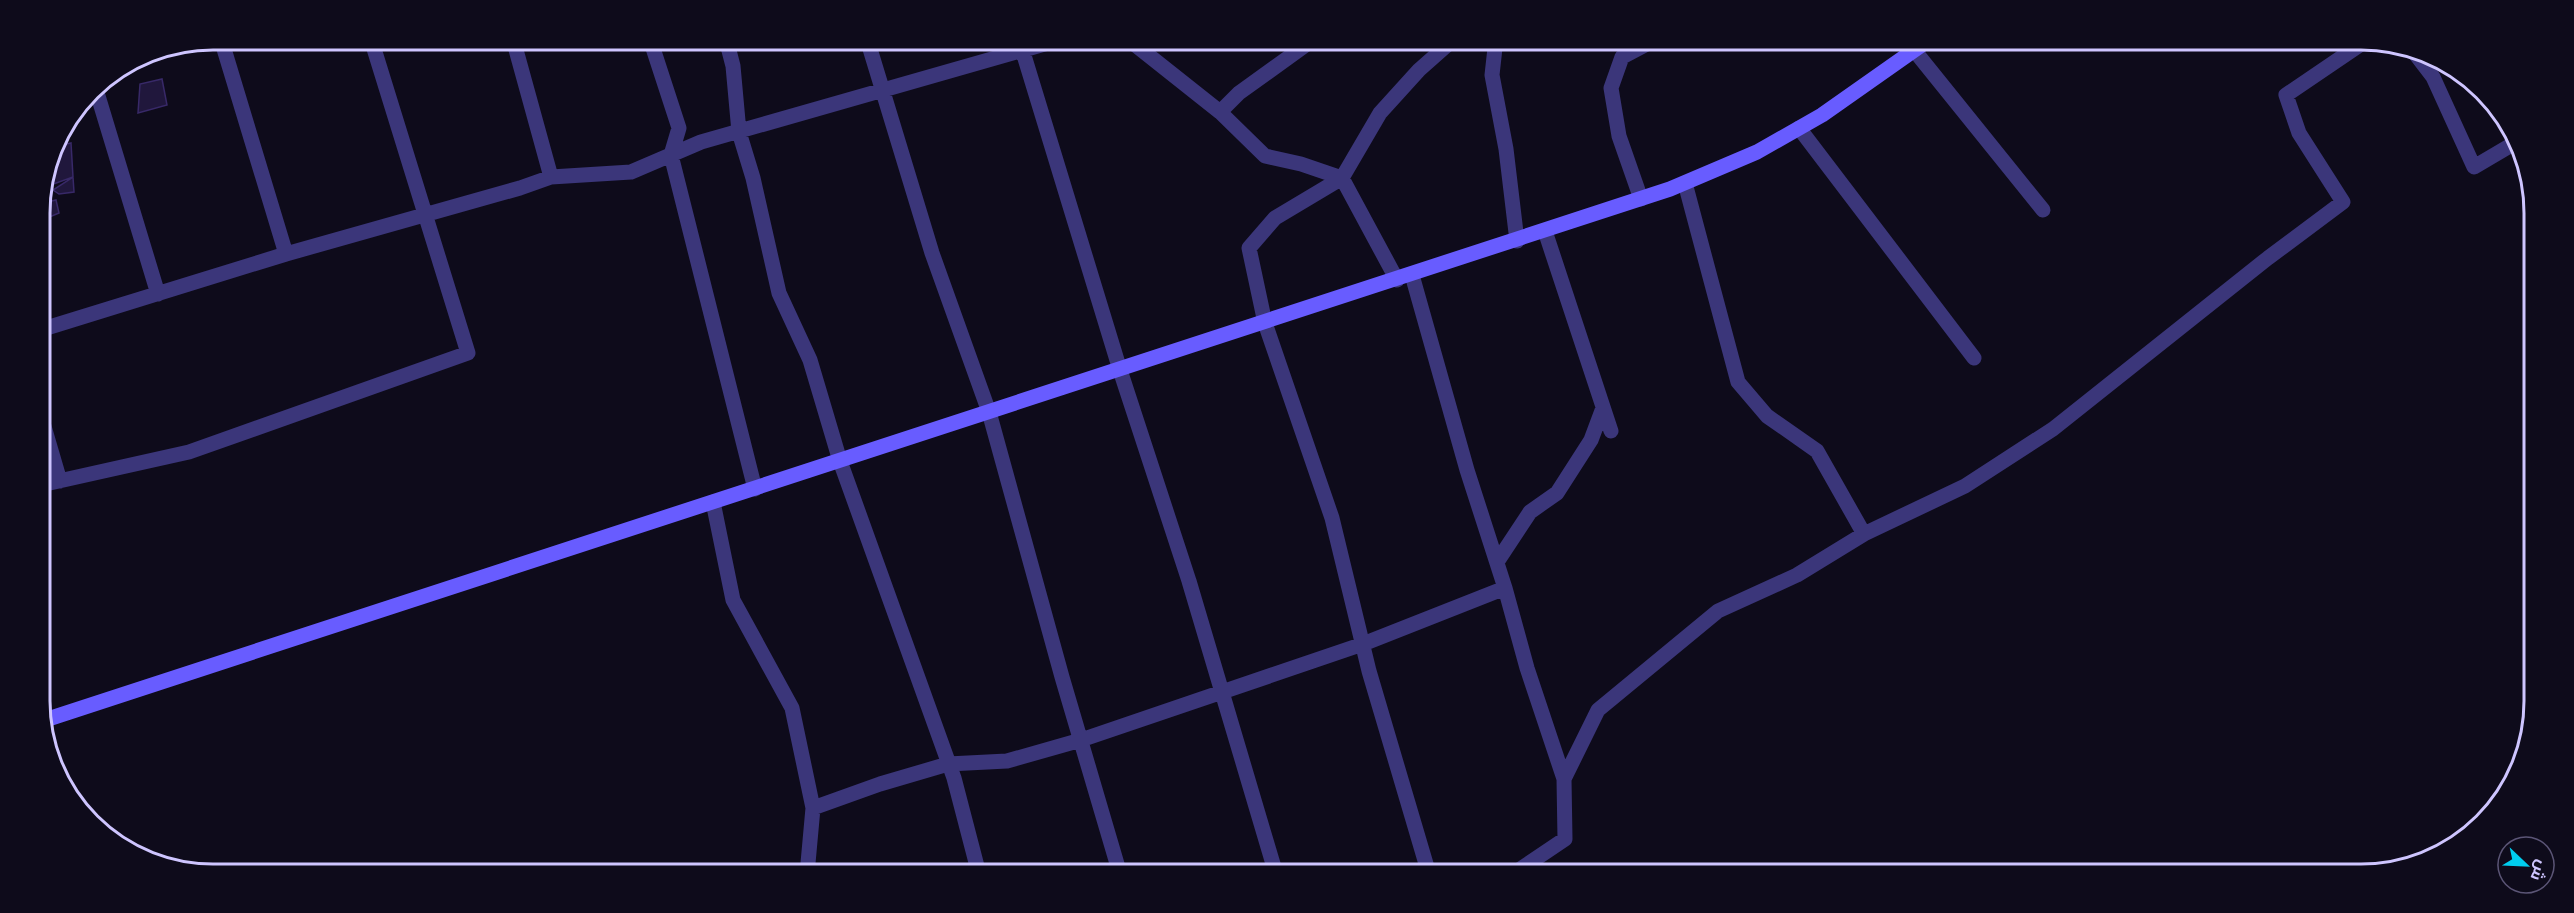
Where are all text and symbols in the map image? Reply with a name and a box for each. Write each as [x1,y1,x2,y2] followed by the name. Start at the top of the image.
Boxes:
[2496,835,2556,895] north arrow
[2527,858,2552,884] text: ش

